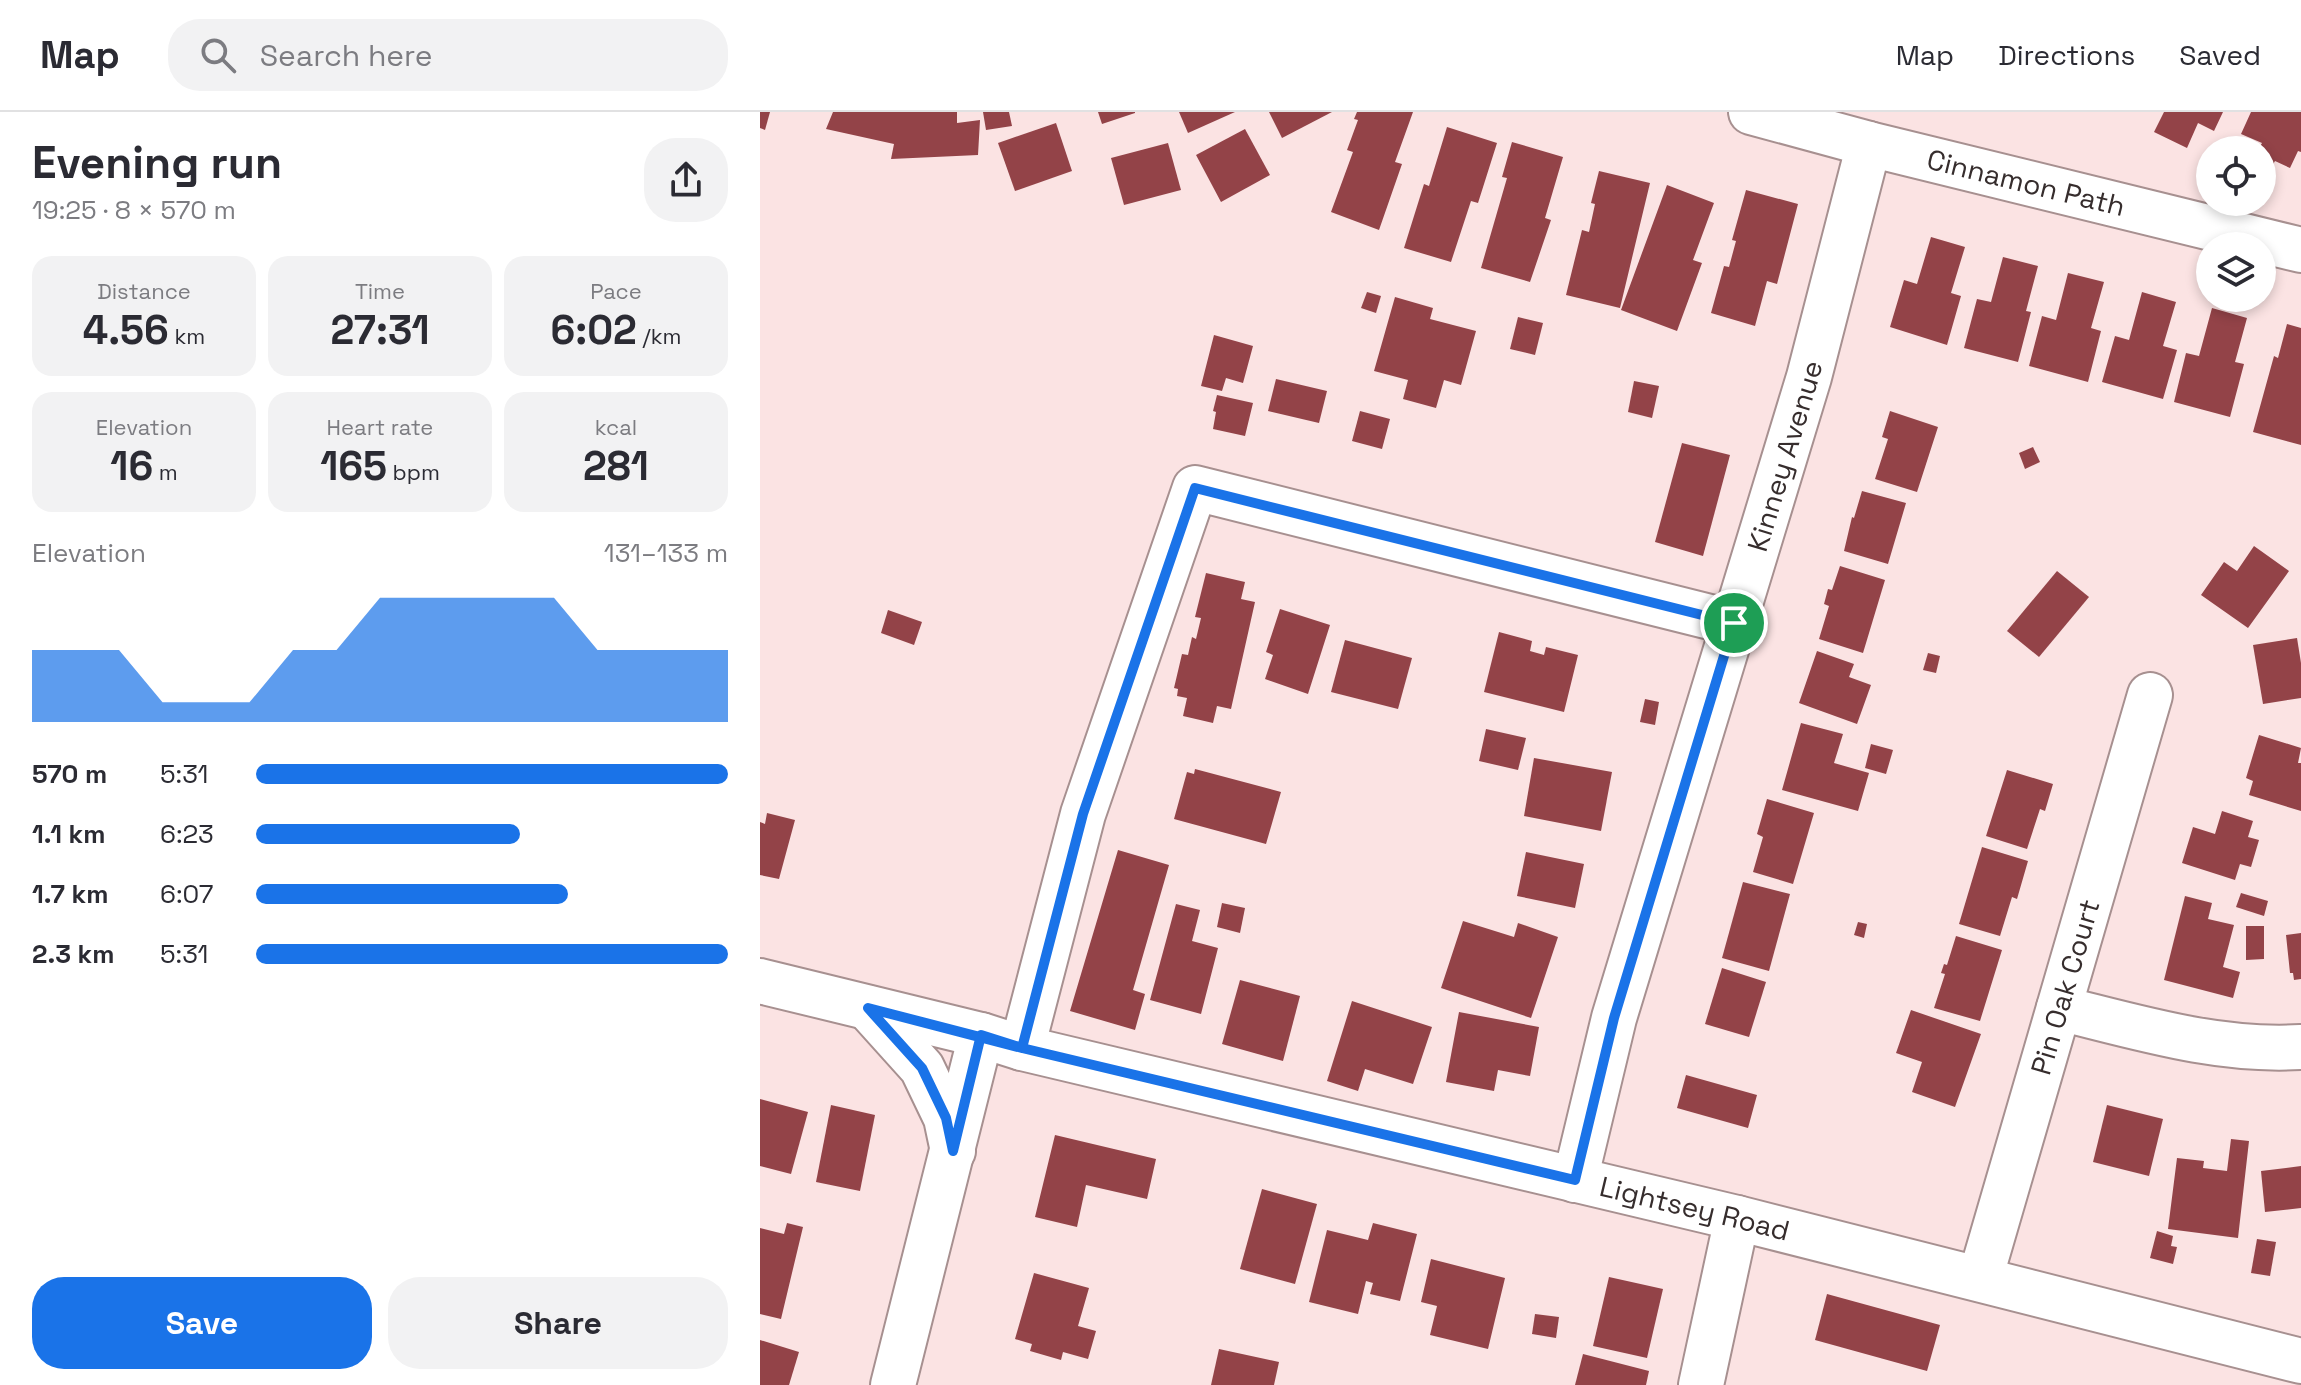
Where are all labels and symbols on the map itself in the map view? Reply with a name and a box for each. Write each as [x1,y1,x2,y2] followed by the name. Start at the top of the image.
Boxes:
[1923,141,2129,224] street label: Cinnamon Path
[1739,357,1830,556] street label: Kinney Avenue
[1700,589,1768,657] pin
[2022,895,2108,1079] street label: Pin Oak Court
[1596,1168,1793,1249] street label: Lightsey Road

